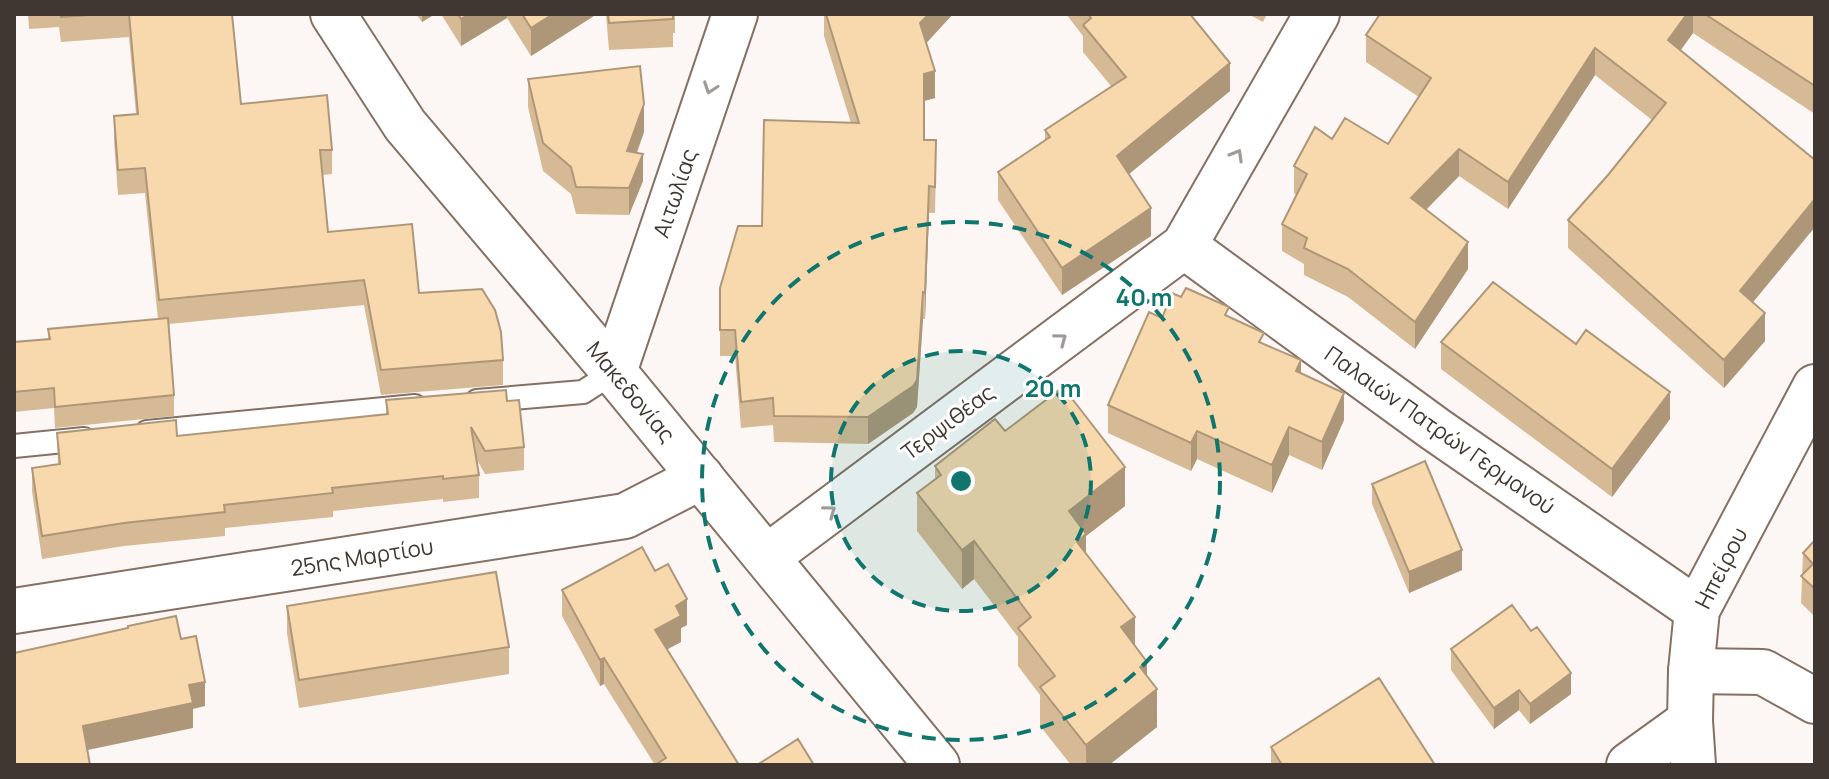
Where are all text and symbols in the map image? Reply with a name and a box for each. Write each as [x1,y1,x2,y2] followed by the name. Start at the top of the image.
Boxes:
[704,80,720,94] one-way arrow
[646,144,704,242] street label: Αιτωλίας
[1227,149,1243,163] one-way arrow
[1116,280,1172,313] text: 40 m
[1052,334,1066,348] one-way arrow
[580,335,682,449] street label: Μακεδονίας
[1319,339,1561,521] street label: Παλαιών Πατρών Γερμανού
[1025,371,1081,404] text: 20 m
[895,377,1001,467] street label: Τερψιθέας
[947,467,975,495] centre of rings
[821,506,836,520] one-way arrow
[1688,522,1754,614] street label: Ηπείρου
[289,531,435,583] street label: 25ης Μαρτίου

